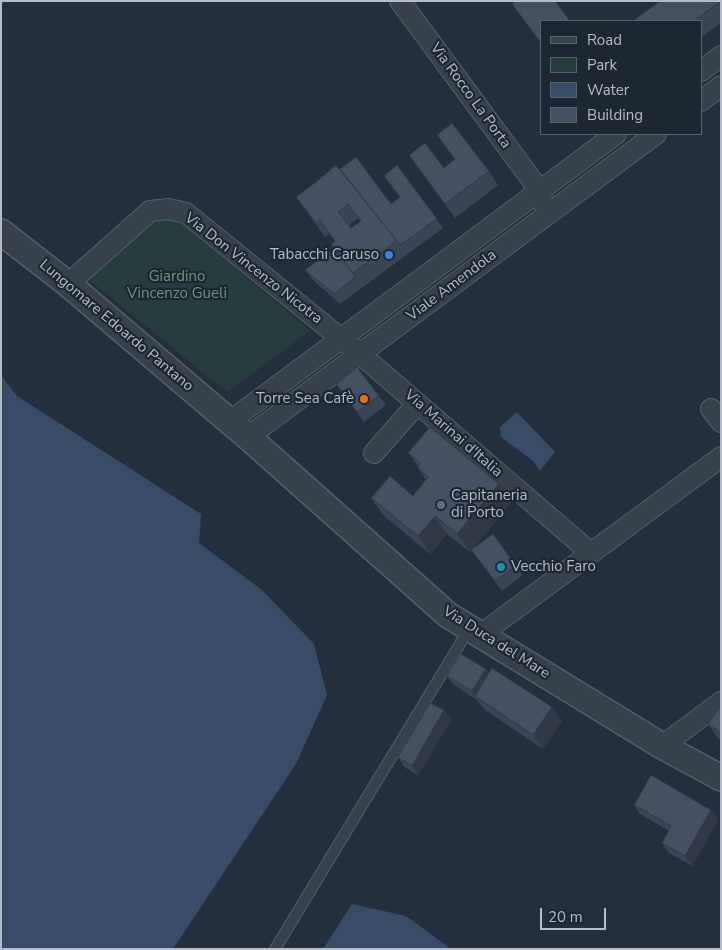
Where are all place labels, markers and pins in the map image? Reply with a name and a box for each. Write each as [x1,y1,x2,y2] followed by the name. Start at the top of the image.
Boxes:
[270,246,379,264] place label: Tabacchi Caruso
[383,249,395,261] marker: Tabacchi Caruso
[256,390,354,408] place label: Torre Sea Cafè
[358,393,370,405] marker: Torre Sea Cafè
[451,487,528,522] place label: Capitaneria di Porto
[435,499,447,511] marker: Capitaneria di Porto
[511,558,596,576] place label: Vecchio Faro
[495,561,507,573] marker: Vecchio Faro

